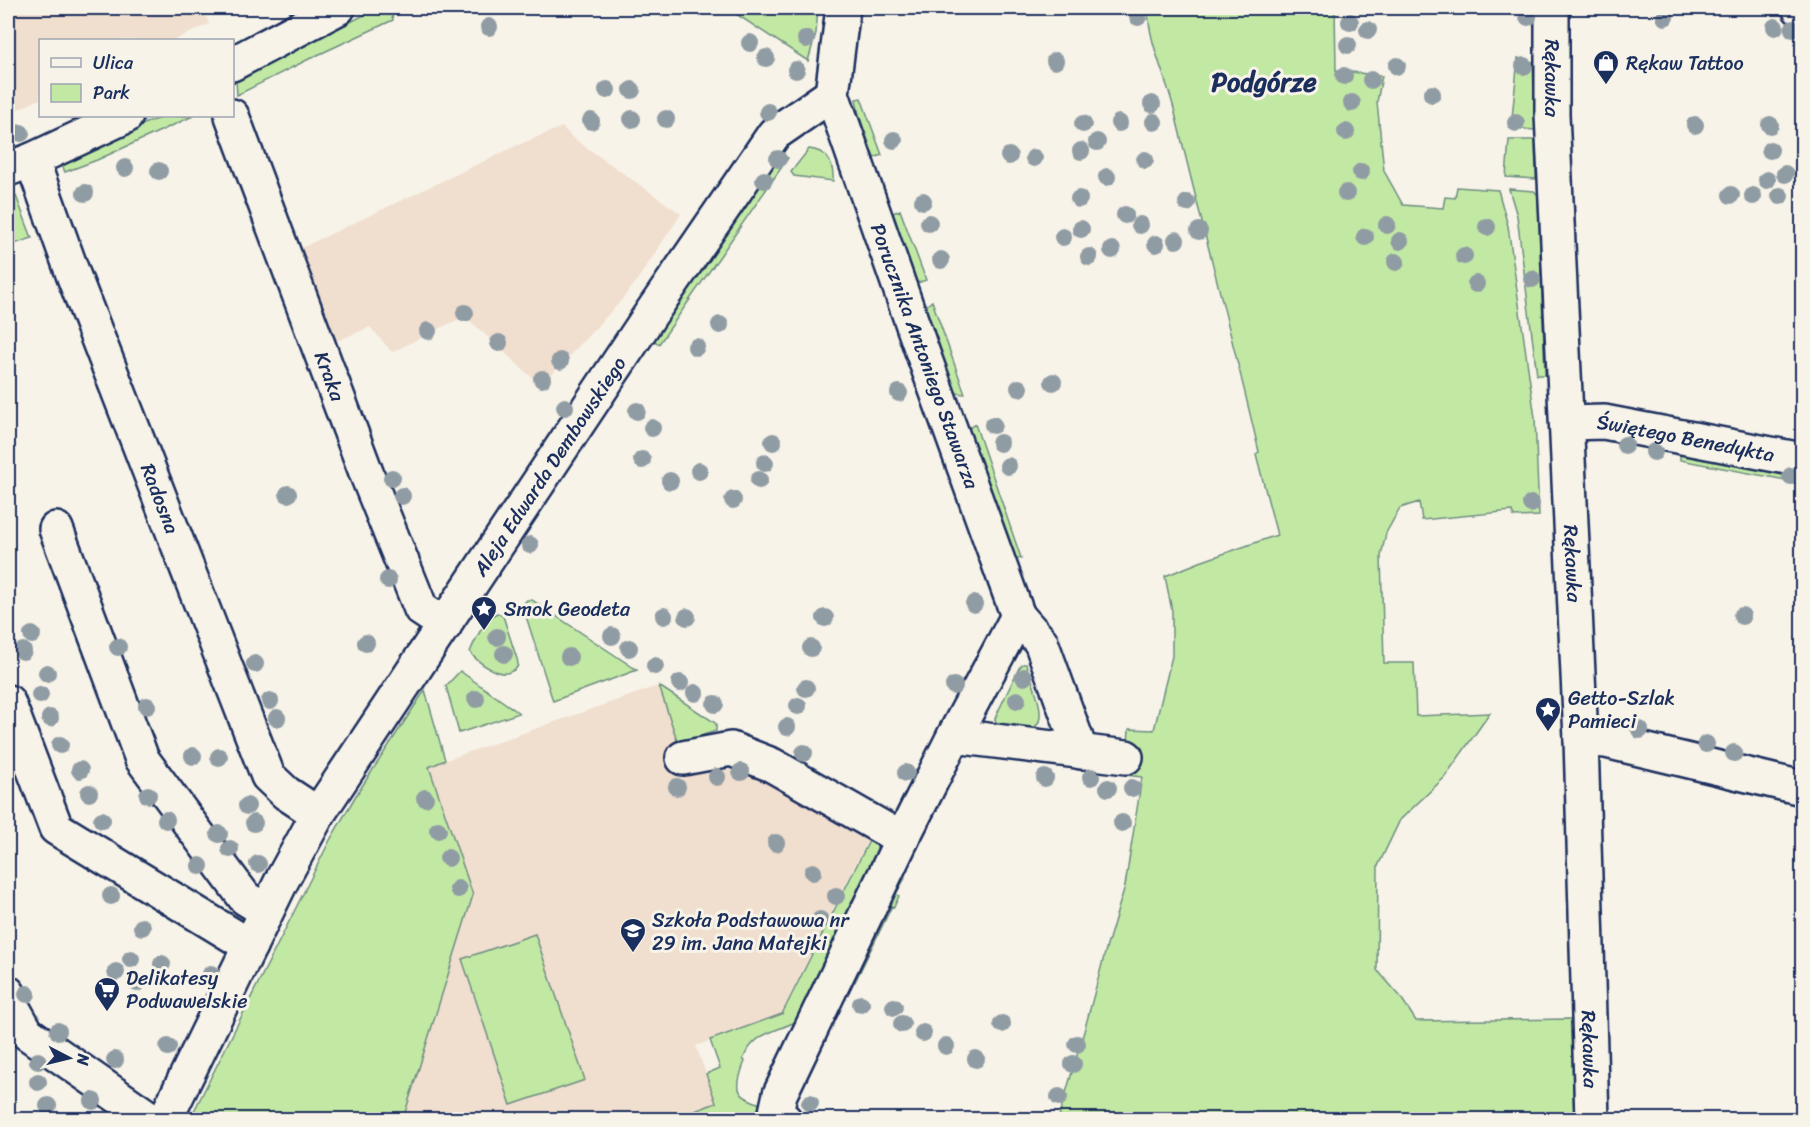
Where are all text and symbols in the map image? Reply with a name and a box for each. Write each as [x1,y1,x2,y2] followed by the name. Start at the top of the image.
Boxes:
[39,39,234,117] legend
[1534,39,1569,118] street label: Rękawka
[1626,46,1744,81] place label: Rękaw Tattoo
[93,47,134,79] text: Ulica
[1591,48,1621,86] shop icon: Rękaw Tattoo
[1211,59,1317,105] district label: Podgórze
[93,77,130,109] text: Park
[860,218,989,495] street label: Porucznika Antoniego Stawarza
[304,346,355,407] street label: Kraka
[463,349,636,584] street label: Aleja Edwarda Dembowskiego
[1596,405,1777,472] street label: Świętego Benedykta
[130,458,189,539] street label: Radosna
[1553,524,1592,604] street label: Rękawka
[504,592,631,627] place label: Smok Geodeta
[469,594,499,632] place icon: Smok Geodeta
[1568,681,1675,739] place label: Getto-Szlak Pamieci
[1533,695,1563,733] place icon: Getto-Szlak Pamieci
[652,903,850,961] place label: Szkoła Podstawowa nr 29 im. Jana Matejki
[618,916,648,954] school or university icon: Szkoła Podstawowa nr 29 im. Jana Matejki
[126,961,247,1019] place label: Delikatesy Podwawelskie
[92,975,122,1013] supermarket icon: Delikatesy Podwawelskie
[1571,1010,1608,1089] street label: Rękawka
[39,1028,99,1088] north arrow
[68,1052,99,1068] text: N

